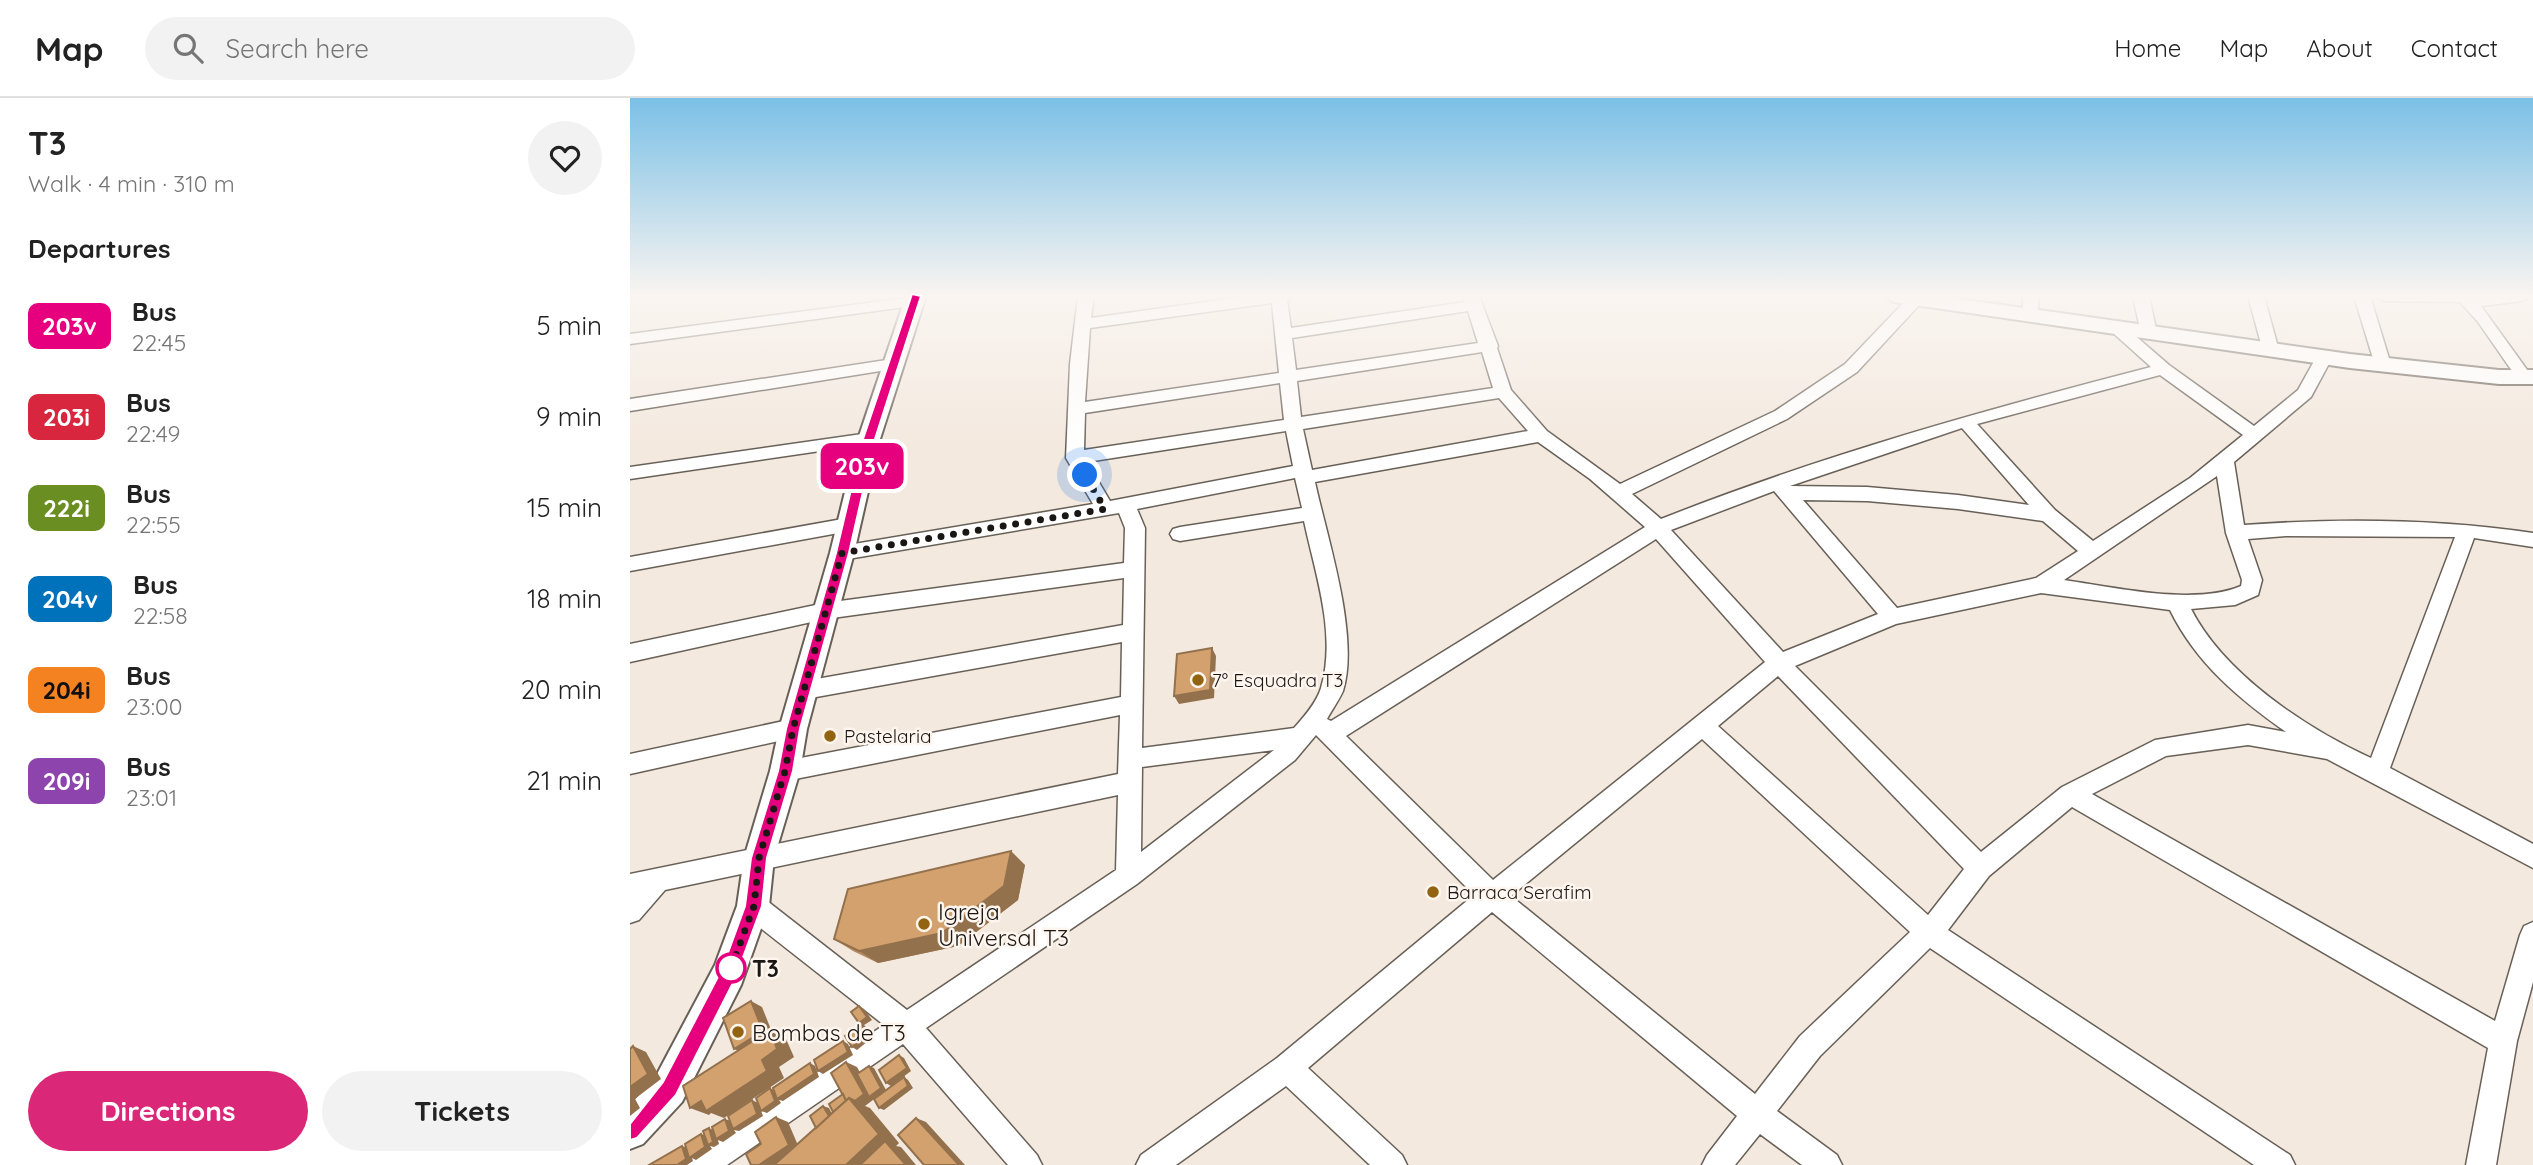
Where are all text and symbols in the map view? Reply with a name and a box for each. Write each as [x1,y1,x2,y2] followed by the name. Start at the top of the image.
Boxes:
[145,17,635,80] search box
[35,28,103,69] text: Map
[169,29,207,67] icon: search
[225,32,369,65] text: Search here
[2114,33,2181,63] text: Home
[2219,33,2268,63] text: Map
[2306,33,2373,63] text: About
[2411,33,2498,63] text: Contact
[528,121,602,195] button: heart
[28,122,66,163] text: T3
[28,169,235,198] text: Walk · 4 min · 310 m
[28,232,171,265] text: Departures
[132,295,177,328] text: Bus
[536,309,602,342] text: 5 min
[42,311,97,341] text: 203v
[132,328,186,357] text: 22:45
[126,386,171,419] text: Bus
[536,400,602,433] text: 9 min
[43,402,90,432] text: 203i
[126,419,180,448] text: 22:49
[813,443,911,489] line badge: 203v
[835,451,889,481] text: 203v
[1067,457,1102,492] your location
[126,477,171,510] text: Bus
[527,491,602,524] text: 15 min
[43,493,90,523] text: 222i
[126,510,181,539] text: 22:55
[133,568,178,601] text: Bus
[527,582,602,615] text: 18 min
[42,584,98,614] text: 204v
[133,601,188,630] text: 22:58
[126,659,171,692] text: Bus
[1212,668,1344,692] place label: 7° Esquadra T3
[1190,672,1206,688] marker: 7° Esquadra T3
[521,673,602,706] text: 20 min
[42,675,91,705] text: 204i
[126,692,182,721] text: 23:00
[844,724,932,748] place label: Pastelaria
[822,728,838,744] marker: Pastelaria
[126,750,171,783] text: Bus
[527,764,602,797] text: 21 min
[43,766,90,796] text: 209i
[126,783,177,812] text: 23:01
[1447,880,1592,904] place label: Barraca Serafim
[1425,884,1441,900] marker: Barraca Serafim
[938,897,1069,952] place label: Igreja Universal T3
[916,916,932,932] marker: Igreja Universal T3
[716,953,746,983] marker: T3
[752,954,779,983] place label: T3
[752,1018,906,1047] place label: Bombas de T3
[730,1024,746,1040] marker: Bombas de T3
[28,1071,308,1151] button: Directions
[322,1071,602,1151] button: Tickets

